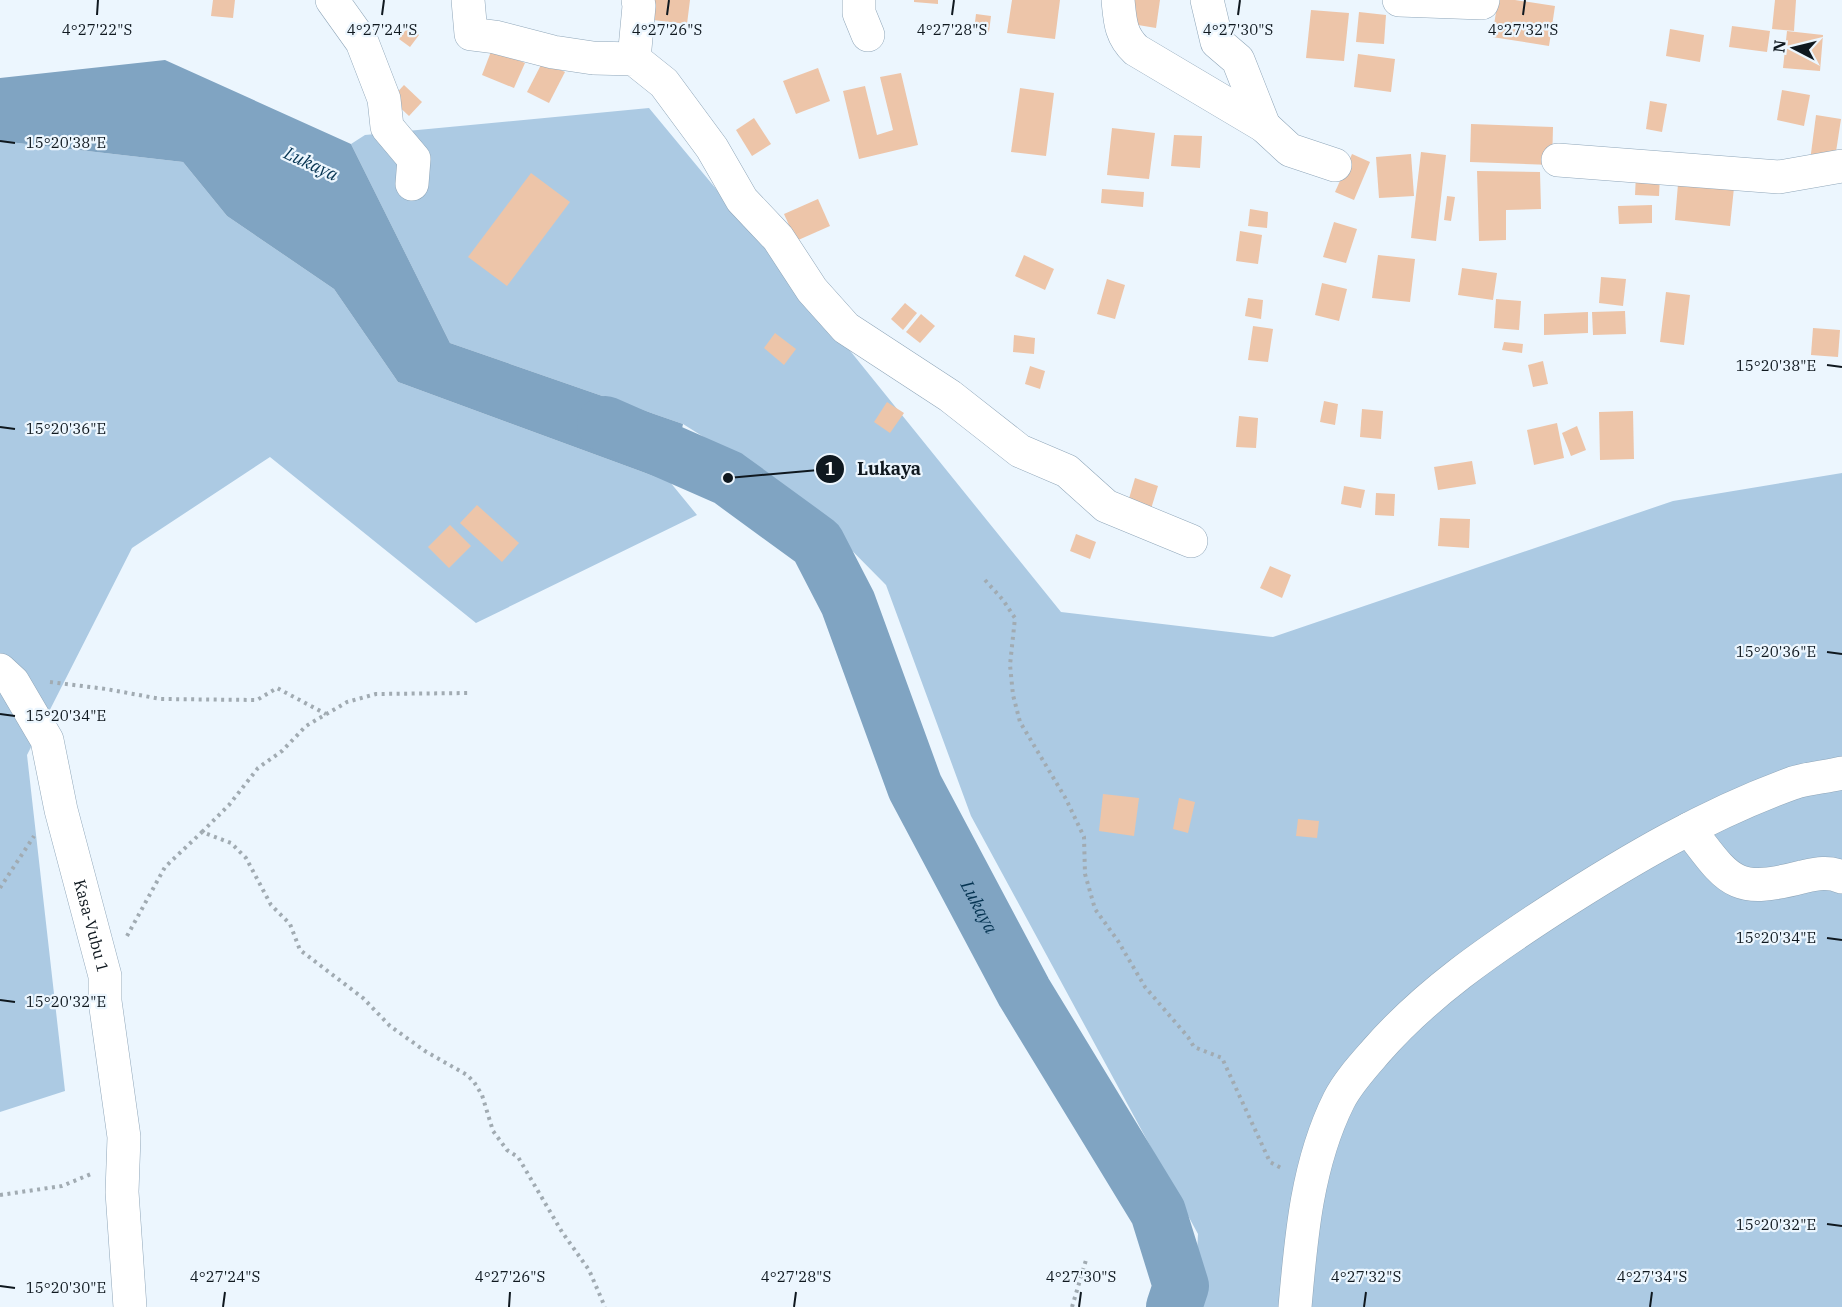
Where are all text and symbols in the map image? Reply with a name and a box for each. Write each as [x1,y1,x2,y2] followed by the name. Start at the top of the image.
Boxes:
[1764,18,1824,78] north arrow
[62,20,132,39] text: 4°27'22"S
[347,20,417,39] text: 4°27'24"S
[632,20,702,39] text: 4°27'26"S
[917,20,987,39] text: 4°27'28"S
[1203,20,1273,39] text: 4°27'30"S
[1488,20,1558,39] text: 4°27'32"S
[1768,39,1790,54] text: N
[26,133,106,152] text: 15°20'38"E
[280,141,342,186] water label: Lukaya
[1736,356,1816,375] text: 15°20'38"E
[26,419,106,438] text: 15°20'36"E
[815,451,933,487] callout: Lukaya
[825,457,836,480] text: 1
[857,457,921,480] text: Lukaya
[1736,642,1816,661] text: 15°20'36"E
[26,706,106,725] text: 15°20'34"E
[955,876,1003,938] water label: Lukaya
[70,877,114,974] street label: Kasa-Vubu 1
[1736,928,1816,947] text: 15°20'34"E
[26,992,106,1011] text: 15°20'32"E
[1736,1215,1816,1234] text: 15°20'32"E
[190,1267,260,1286] text: 4°27'24"S
[475,1267,545,1286] text: 4°27'26"S
[761,1267,831,1286] text: 4°27'28"S
[1046,1267,1116,1286] text: 4°27'30"S
[1331,1267,1401,1286] text: 4°27'32"S
[1617,1267,1687,1286] text: 4°27'34"S
[26,1278,106,1297] text: 15°20'30"E

